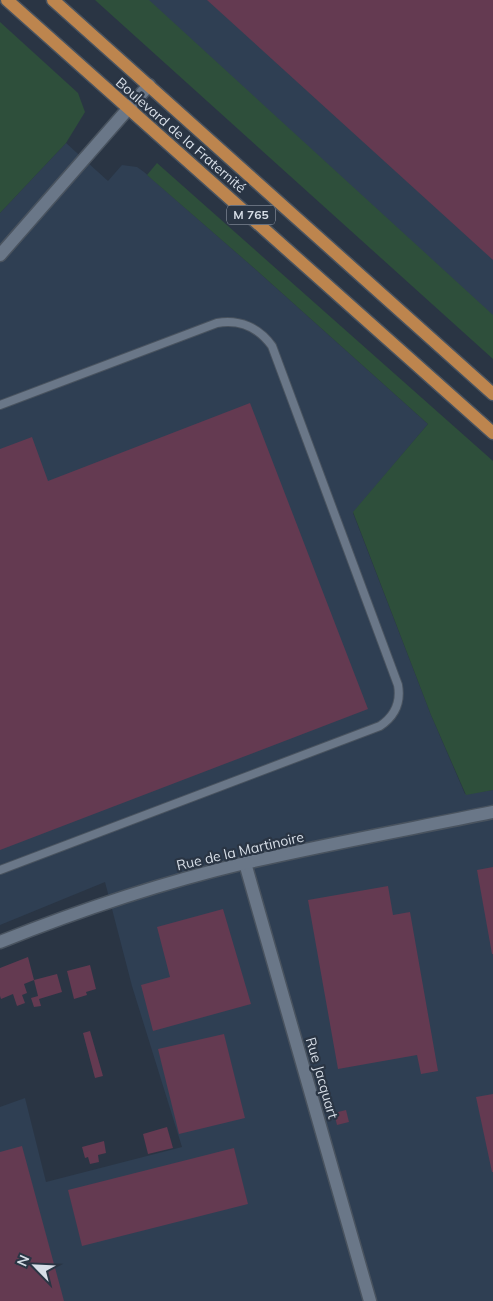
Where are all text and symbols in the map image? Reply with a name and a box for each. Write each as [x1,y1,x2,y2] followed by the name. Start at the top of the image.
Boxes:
[112,73,250,197] street label: Boulevard de la Fraternité
[227,206,275,224] road number: M 765
[174,828,306,874] street label: Rue de la Martinoire
[302,1035,342,1121] street label: Rue Jacquart
[10,1241,60,1291] north arrow
[13,1252,33,1269] text: N

